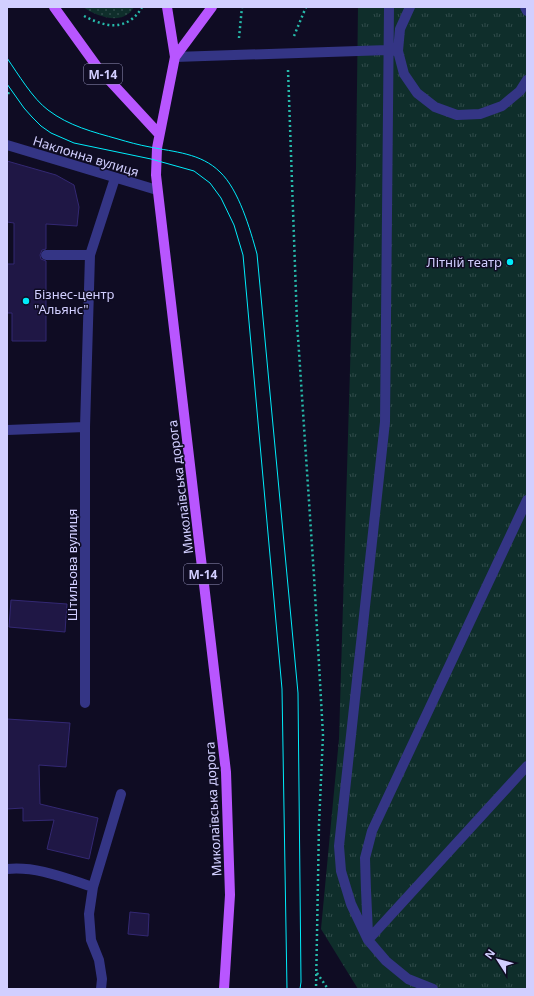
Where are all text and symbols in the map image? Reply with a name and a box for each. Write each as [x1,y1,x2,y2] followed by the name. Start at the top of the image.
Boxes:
[84,64,122,84] road number: М-14
[31,131,141,181] street label: Наклонна вулиця
[427,253,502,271] place label: Літній театр
[505,257,515,267] marker: Літній театр
[34,285,115,318] place label: Бізнес-центр "Альянс"
[21,296,31,306] marker: Бізнес-центр "Альянс"
[163,419,197,555] street label: Миколаївська дорога
[63,509,81,621] street label: Штильова вулиця
[184,564,222,584] road number: М-14
[200,741,226,877] street label: Миколаївська дорога
[478,940,518,980] north arrow
[481,946,498,962] text: N

